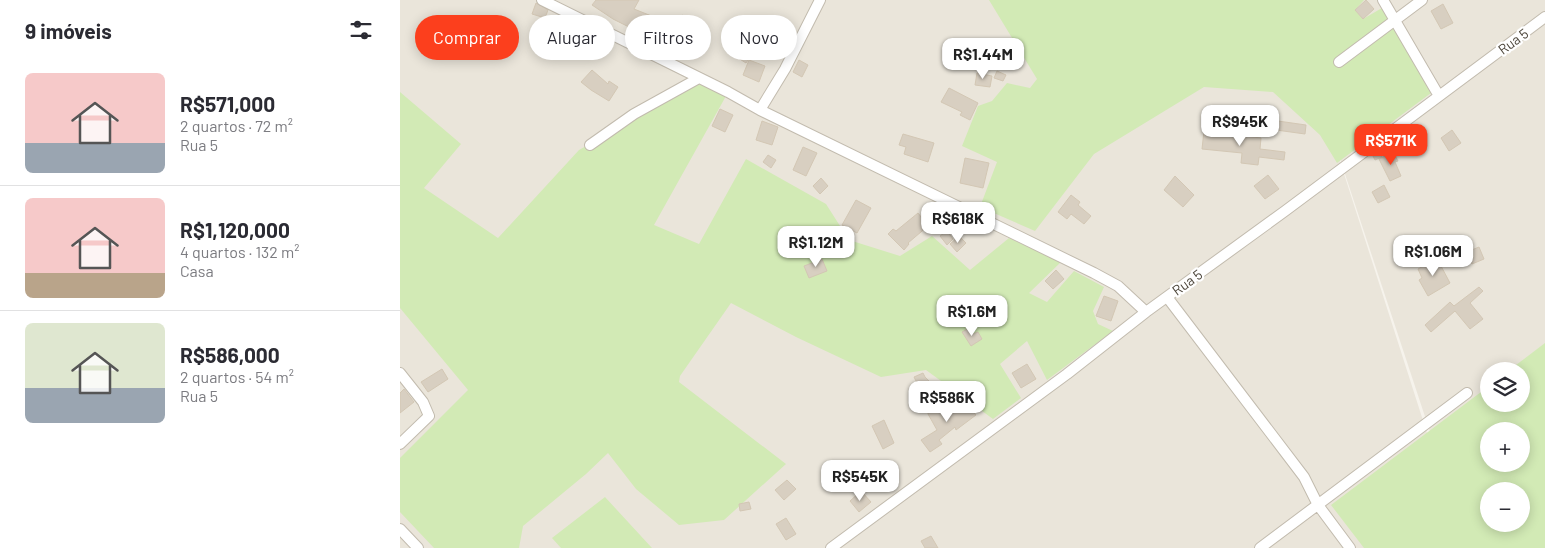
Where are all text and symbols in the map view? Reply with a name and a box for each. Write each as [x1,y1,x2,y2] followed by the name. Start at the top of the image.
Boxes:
[415,15,519,60] chip: Comprar
[529,15,615,60] chip: Alugar
[625,15,711,60] chip: Filtros
[721,15,797,60] chip: Novo
[347,16,375,44] icon: filters
[25,18,112,43] text: 9 imóveis
[1495,24,1531,58] street label: Rua 5
[937,38,1029,80] pin: R$1.44M
[953,44,1013,63] text: R$1.44M
[180,91,275,116] text: R$571,000
[65,93,125,153] icon: home
[1199,104,1281,147] pin: R$945K
[1212,111,1268,130] text: R$945K
[180,116,293,135] text: 2 quartos · 72 m²
[1350,124,1432,166] pin: R$571K
[1365,130,1417,149] text: R$571K
[180,135,218,154] text: Rua 5
[917,202,999,244] pin: R$618K
[932,208,984,227] text: R$618K
[180,217,290,242] text: R$1,120,000
[65,218,125,278] icon: home
[770,226,862,268] pin: R$1.12M
[788,232,844,251] text: R$1.12M
[1387,234,1479,277] pin: R$1.06M
[1404,241,1462,260] text: R$1.06M
[180,242,299,261] text: 4 quartos · 132 m²
[180,261,214,280] text: Casa
[1169,265,1205,299] street label: Rua 5
[931,294,1013,337] pin: R$1.6M
[948,301,997,320] text: R$1.6M
[180,342,280,367] text: R$586,000
[65,343,125,403] icon: home
[1480,362,1530,532] map controls
[1480,362,1530,412] button: layers
[180,367,294,386] text: 2 quartos · 54 m²
[906,380,988,423] pin: R$586K
[180,386,218,405] text: Rua 5
[920,387,974,406] text: R$586K
[1480,422,1530,472] button: +
[819,460,901,502] pin: R$545K
[832,466,888,485] text: R$545K
[1480,482,1530,532] button: −

